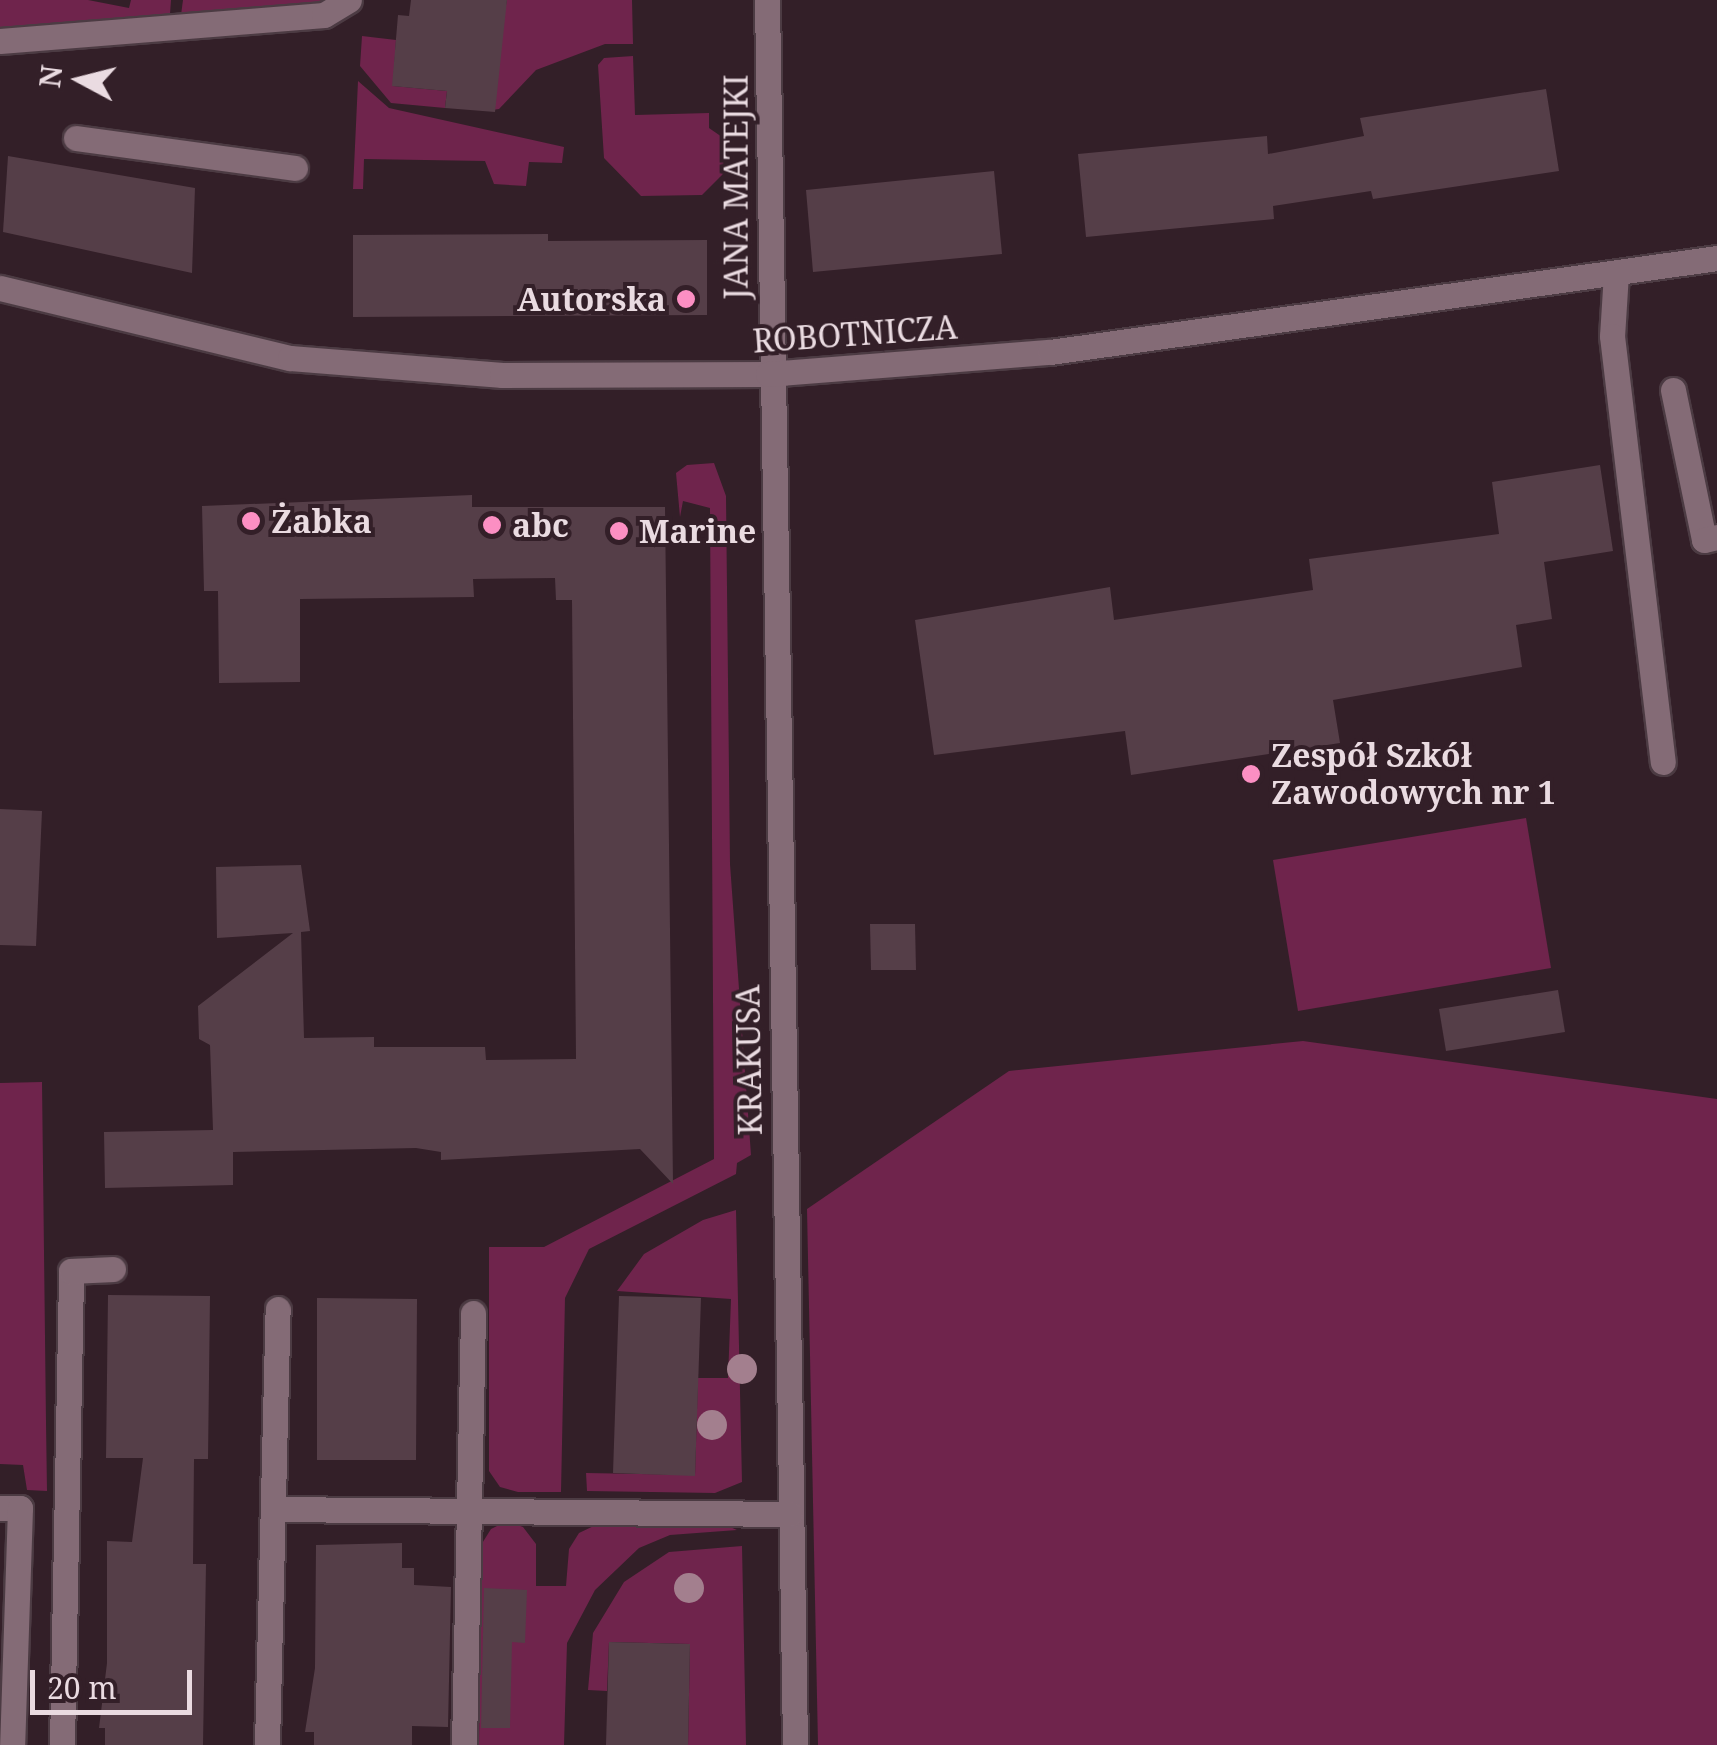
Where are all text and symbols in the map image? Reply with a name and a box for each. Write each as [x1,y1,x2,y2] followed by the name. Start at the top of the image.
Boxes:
[30,30,130,130] north arrow
[30,63,70,90] text: N
[717,74,755,300] street label: JANA MATEJKI
[517,280,666,318] place label: Autorska
[675,288,697,310] marker: Autorska
[751,308,959,360] street label: ROBOTNICZA
[271,502,372,540] place label: Żabka
[512,506,569,544] place label: abc
[240,510,262,532] marker: Żabka
[639,512,756,550] place label: Marine
[481,514,503,536] marker: abc
[608,520,630,542] marker: Marine
[1271,737,1556,812] place label: Zespół Szkół Zawodowych nr 1
[1240,763,1262,785] marker: Zespół Szkół Zawodowych nr 1
[728,984,770,1136] street label: KRAKUSA
[35,1650,198,1712] scale bar
[47,1667,117,1708] text: 20 m

